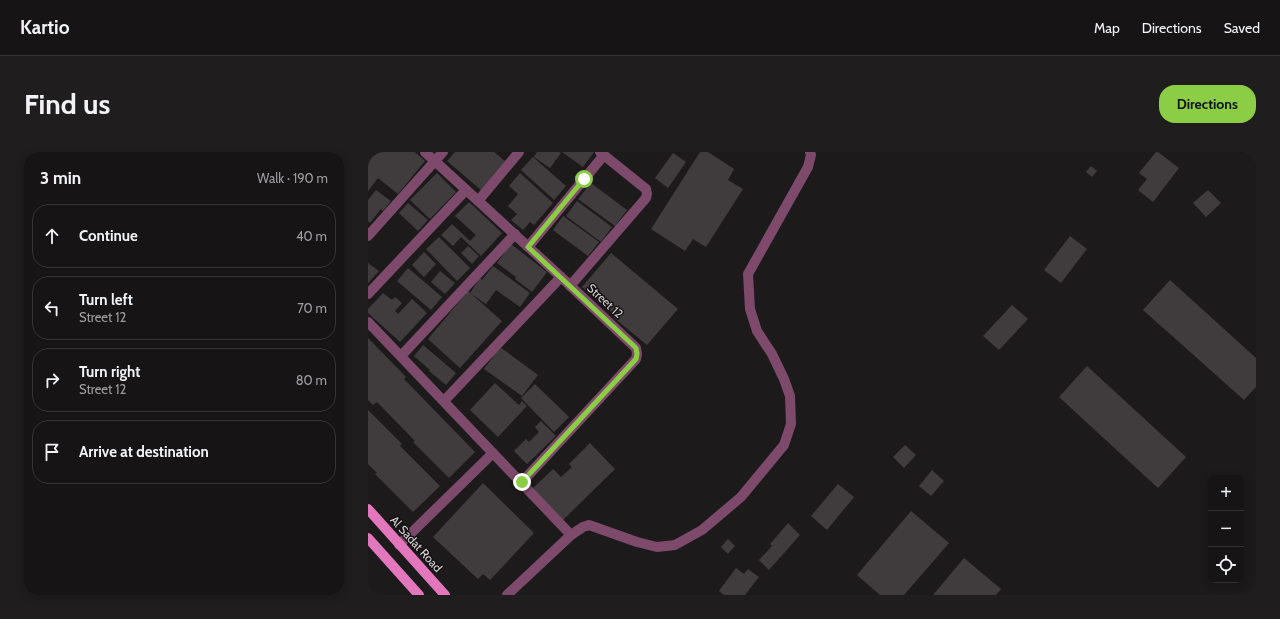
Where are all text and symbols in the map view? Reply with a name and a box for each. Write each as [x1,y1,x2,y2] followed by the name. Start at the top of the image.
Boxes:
[20,16,69,39] text: Kartio
[1094,19,1120,37] text: Map
[1142,19,1202,37] text: Directions
[1224,19,1260,37] text: Saved
[1159,85,1256,123] button: Directions
[24,87,110,121] text: Find us
[40,168,81,188] text: 3 min
[257,170,328,186] text: Walk · 190 m
[575,170,593,188] route start
[41,225,63,247] icon: ahead
[79,227,138,245] text: Continue
[296,228,327,244] text: 40 m
[584,280,626,321] street label: Street 12
[79,291,133,309] text: Turn left
[41,297,63,319] icon: left
[297,300,327,316] text: 70 m
[79,309,126,325] text: Street 12
[79,363,140,381] text: Turn right
[41,369,63,391] icon: right
[296,372,327,388] text: 80 m
[79,381,126,397] text: Street 12
[41,441,63,463] icon: arrive
[79,443,209,461] text: Arrive at destination
[513,473,531,491] route end
[1208,475,1244,583] map controls
[1208,475,1244,511] button: +
[1208,511,1244,547] button: −
[387,512,446,575] street label: Al Sadat Road
[1208,547,1244,583] button: locate

